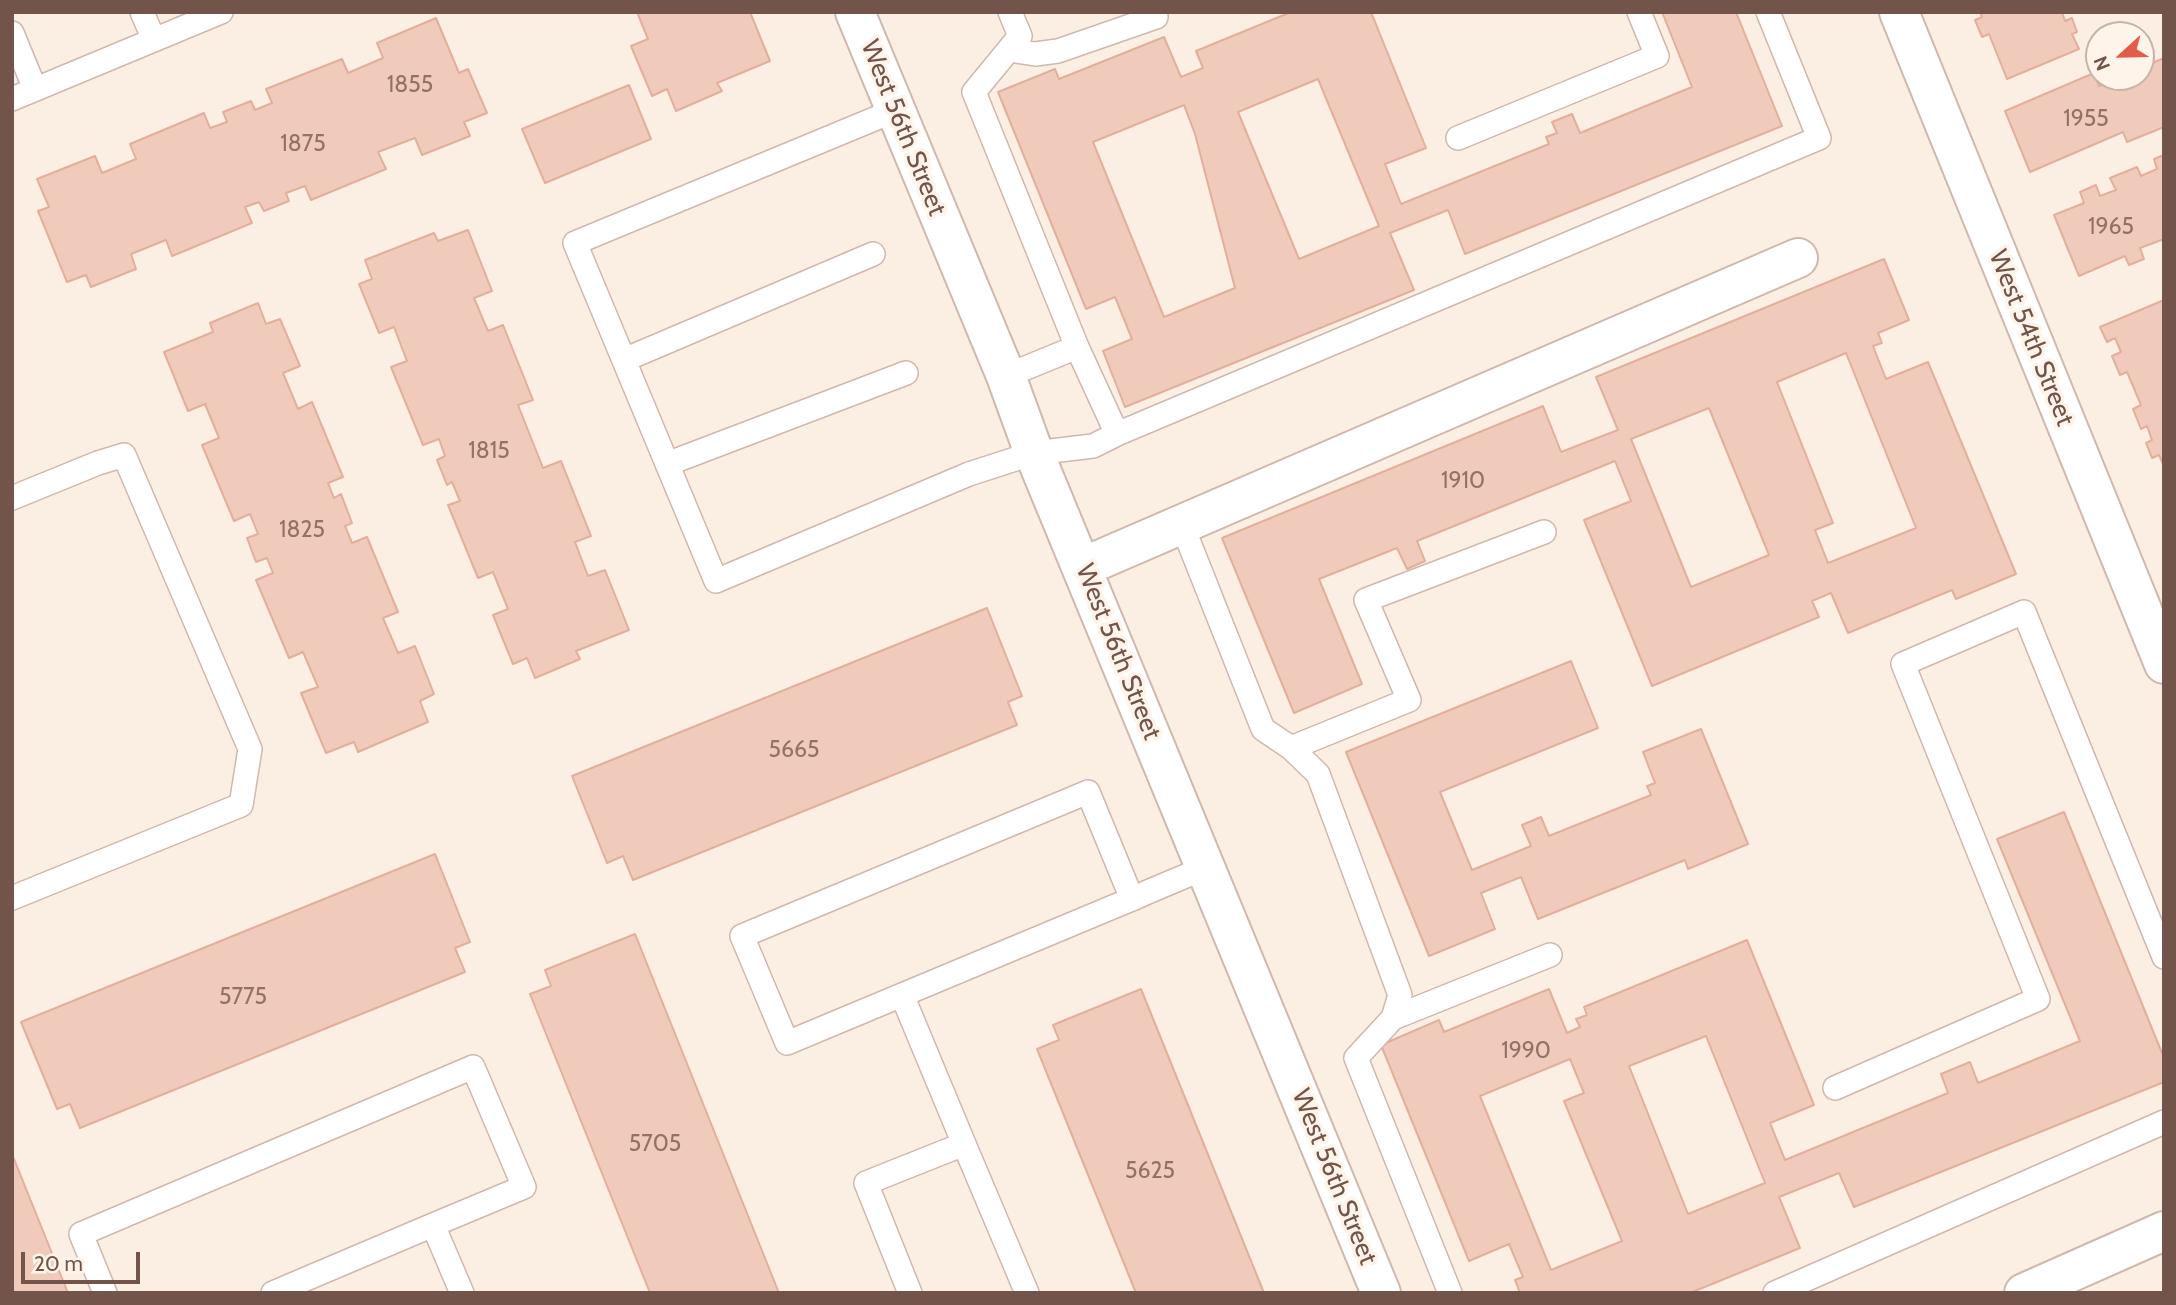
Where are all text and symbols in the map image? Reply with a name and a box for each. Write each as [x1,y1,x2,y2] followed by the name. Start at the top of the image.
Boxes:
[2085,21,2155,91] north arrow
[854,36,952,220] street label: West 56th Street
[2089,53,2115,74] text: N
[387,71,433,99] house number: 1855
[2063,105,2109,133] house number: 1955
[280,130,326,158] house number: 1875
[2088,213,2134,241] house number: 1965
[1982,246,2080,430] street label: West 54th Street
[468,437,510,465] house number: 1815
[1441,467,1485,495] house number: 1910
[279,516,325,544] house number: 1825
[1069,560,1167,744] street label: West 56th Street
[768,736,820,764] house number: 5665
[219,983,267,1011] house number: 5775
[1501,1037,1551,1065] house number: 1990
[1285,1085,1383,1269] street label: West 56th Street
[629,1130,681,1158] house number: 5705
[1125,1157,1175,1185] house number: 5625
[24,1238,144,1282] scale bar
[34,1251,83,1276] text: 20 m

